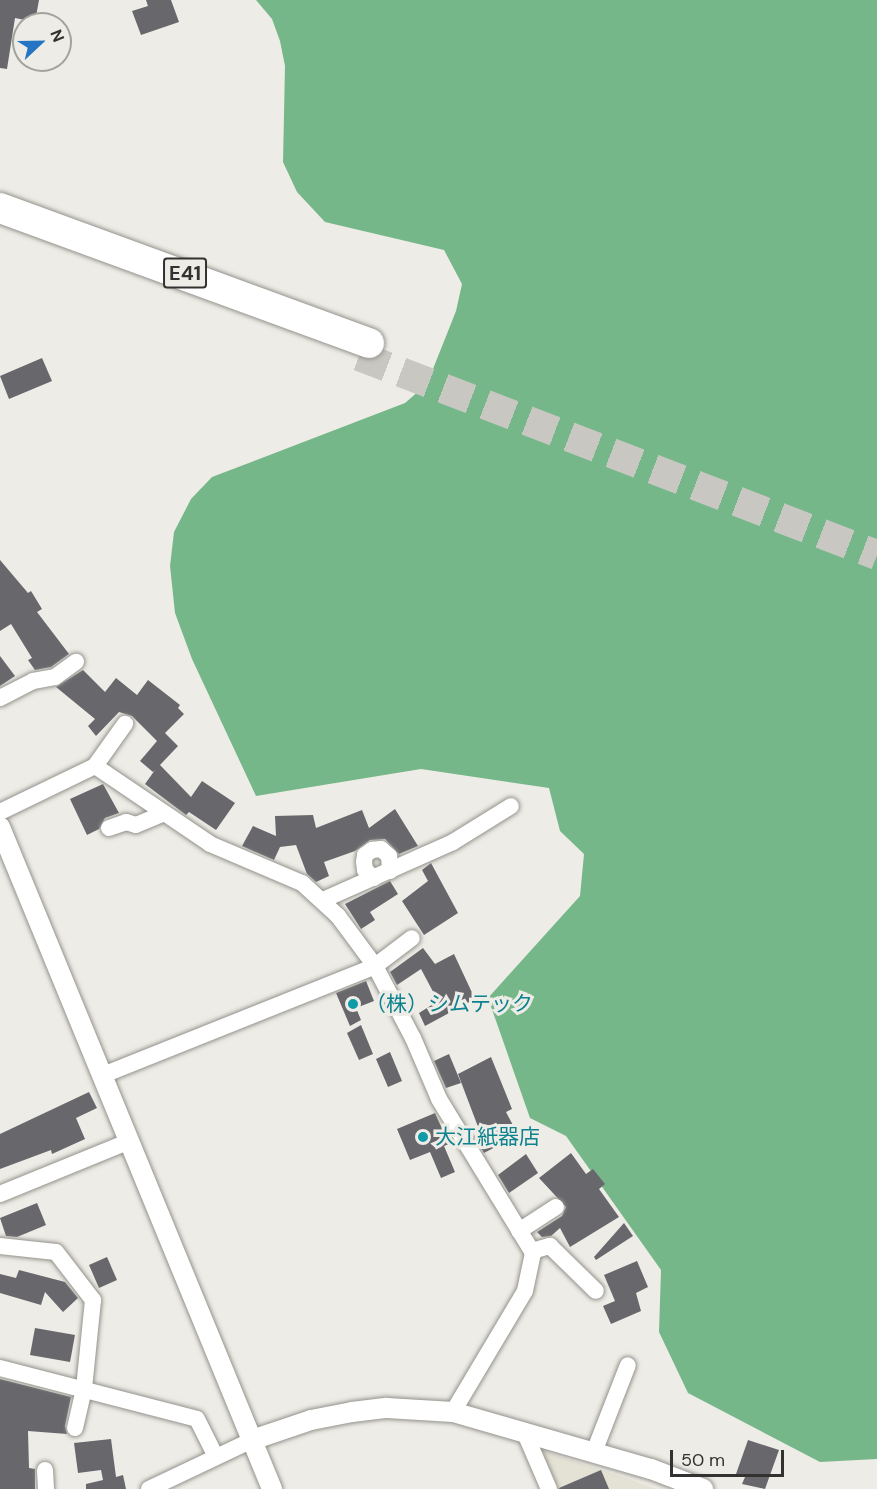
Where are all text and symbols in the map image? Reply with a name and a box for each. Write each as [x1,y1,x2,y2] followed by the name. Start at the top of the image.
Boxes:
[12,12,72,72] north arrow
[45,26,69,45] text: N
[162,256,207,290] road number: E41
[365,991,533,1017] place label: （株）シムテック
[346,997,360,1011] marker: （株）シムテック
[435,1124,540,1150] place label: 大江紙器店
[416,1130,430,1144] marker: 大江紙器店
[673,1438,787,1476] scale bar
[681,1448,725,1472] text: 50 m

